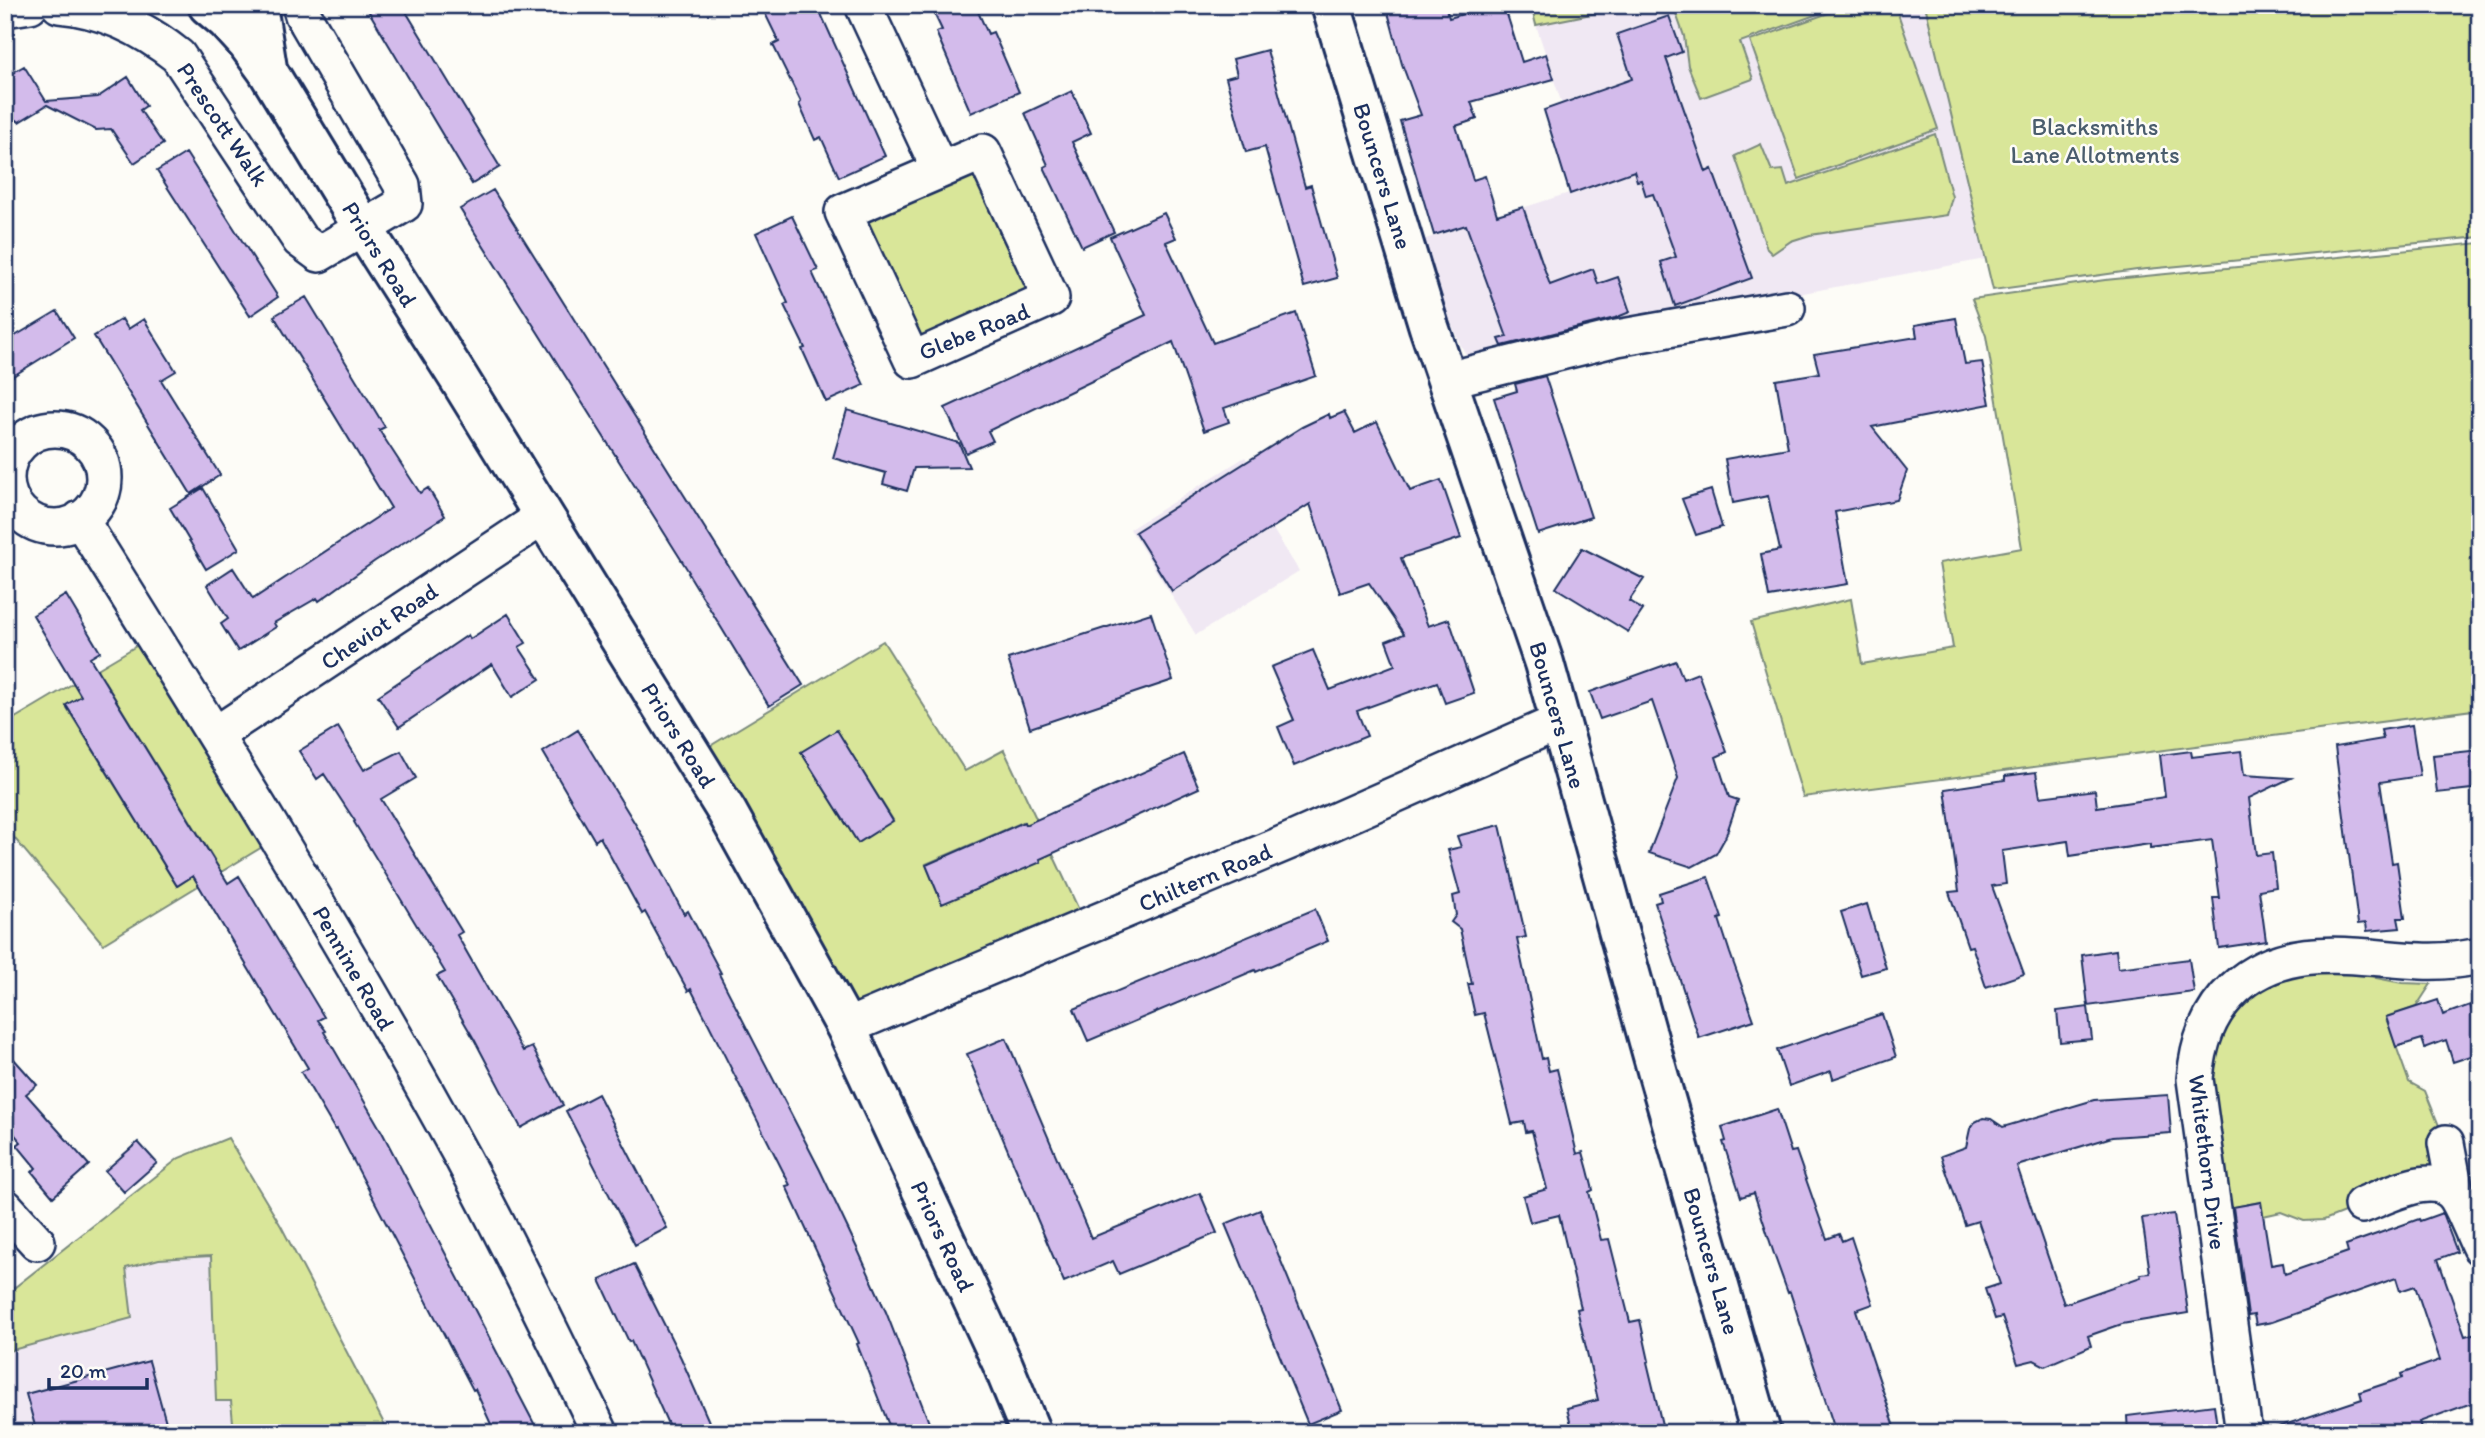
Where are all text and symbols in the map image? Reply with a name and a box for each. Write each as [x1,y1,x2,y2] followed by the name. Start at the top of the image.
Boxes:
[171,56,275,192] street label: Prescott Walk
[1347,99,1419,253] street label: Bouncers Lane
[2010,112,2180,169] park label: Blacksmiths Lane Allotments
[336,196,424,312] street label: Priors Road
[914,296,1034,366] street label: Glebe Road
[315,576,443,676] street label: Cheviot Road
[1523,638,1593,792] street label: Bouncers Lane
[635,677,723,793] street label: Priors Road
[1134,836,1276,918] street label: Chiltern Road
[307,900,401,1036] street label: Pennine Road
[2183,1073,2233,1251] street label: Whitethorn Drive
[905,1176,981,1296] street label: Priors Road
[1677,1184,1747,1338] street label: Bouncers Lane
[49,1347,147,1391] scale bar
[60,1358,107,1383] text: 20 m

